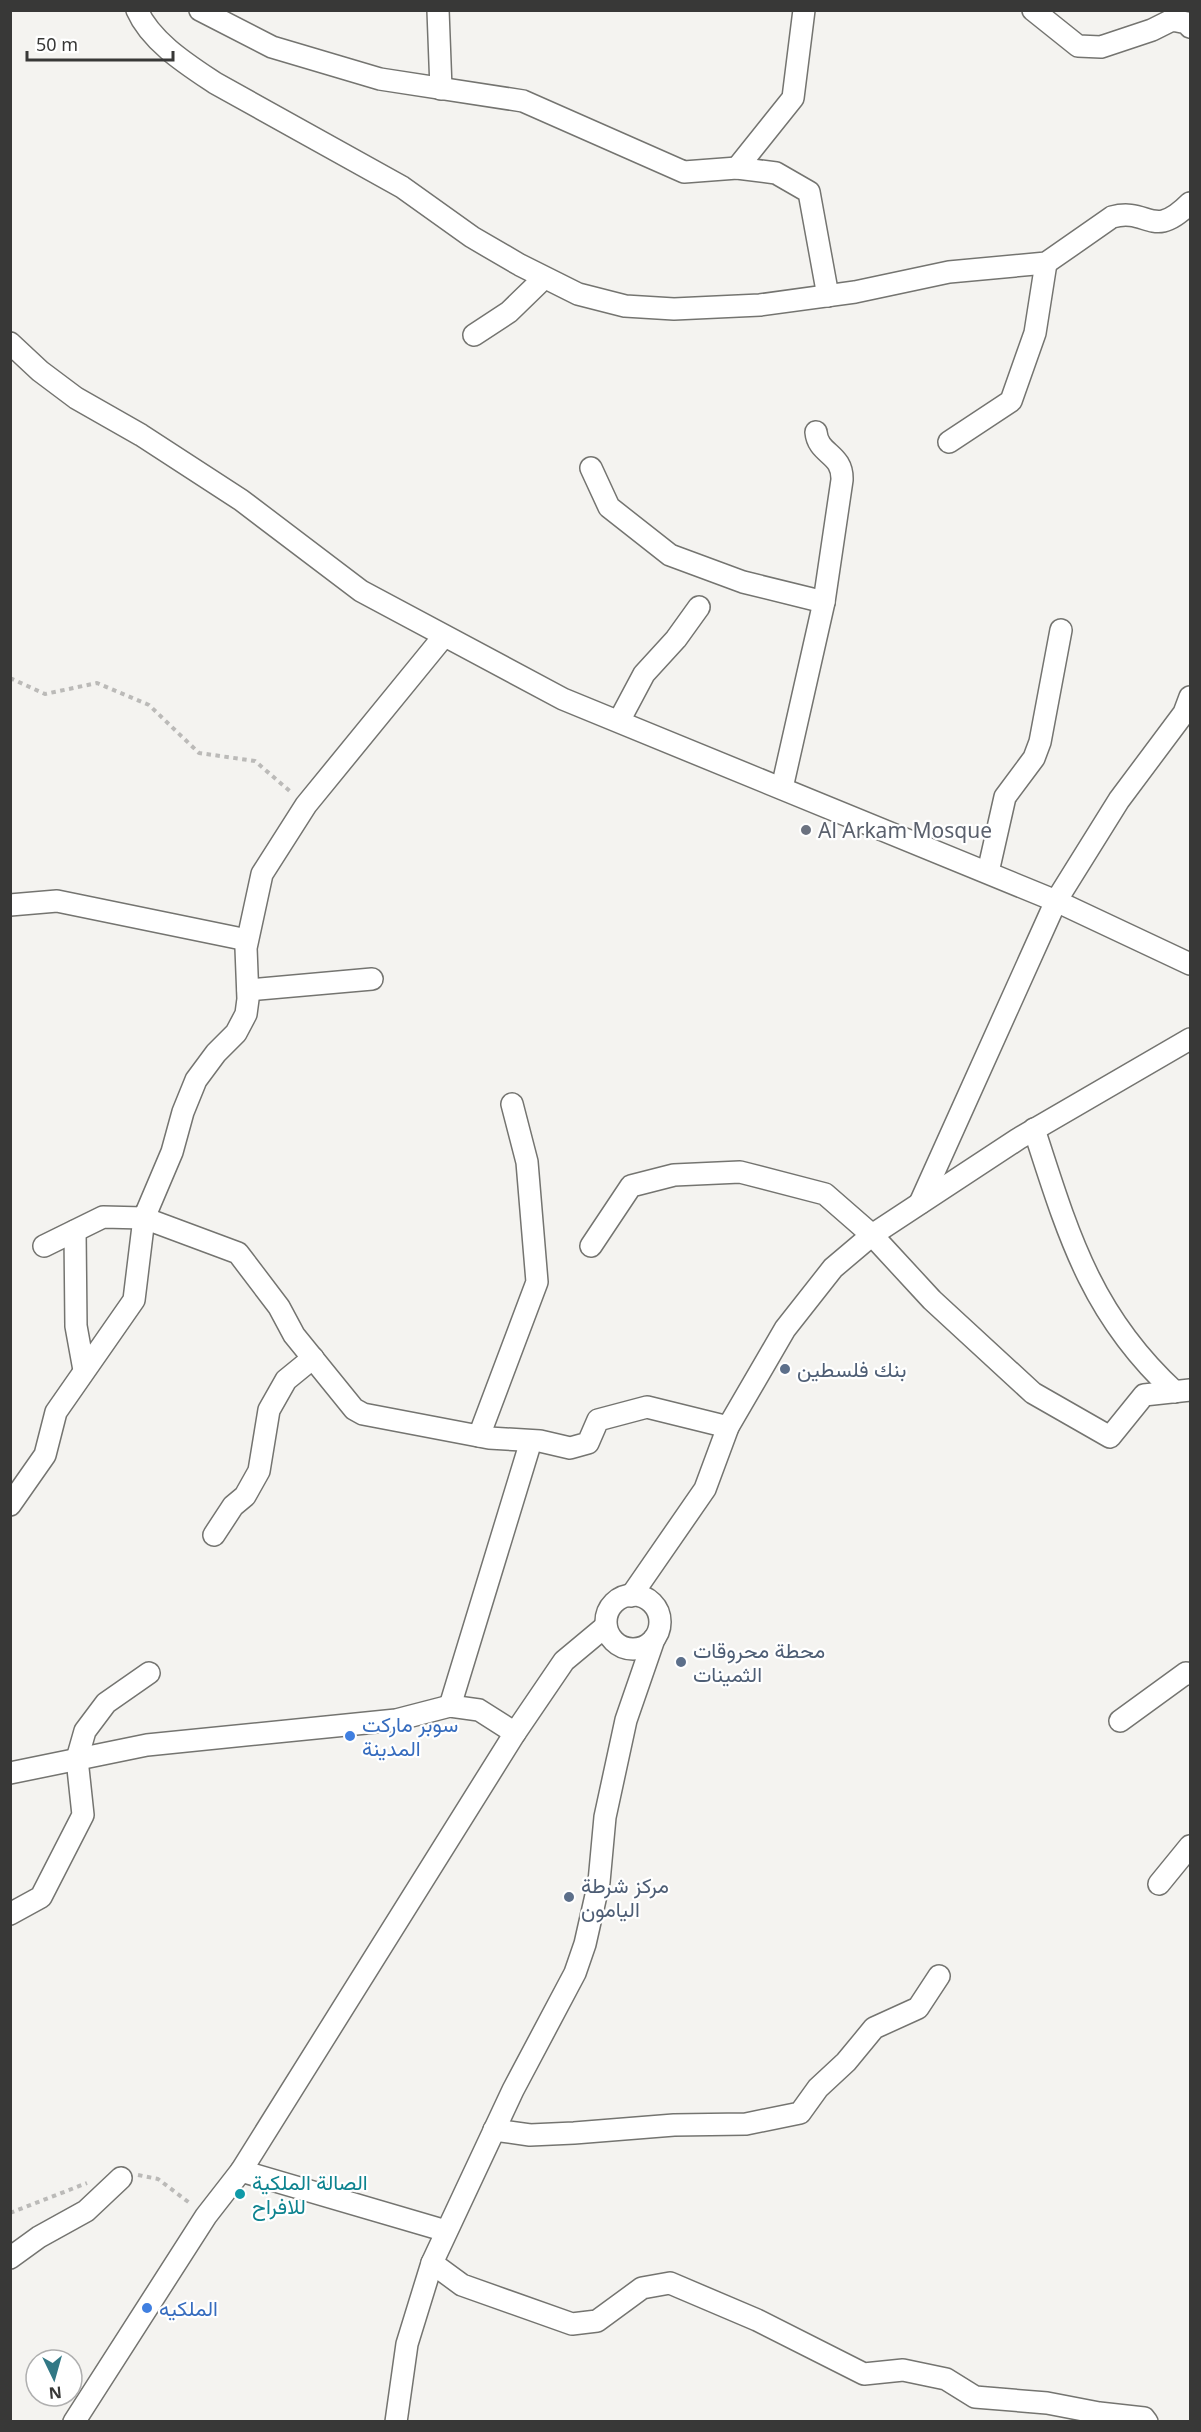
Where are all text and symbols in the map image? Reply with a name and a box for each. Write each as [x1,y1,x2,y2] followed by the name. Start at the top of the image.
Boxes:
[27,24,172,62] scale bar
[36,32,78,56] text: 50 m
[818,816,992,844] place label: Al Arkam Mosque
[799,823,813,837] marker: Al Arkam Mosque
[797,1355,907,1383] place label: بنك فلسطين
[778,1362,792,1376] marker: بنك فلسطين
[693,1636,825,1688] place label: محطة محروقات الثمينات
[674,1655,688,1669] marker: محطة محروقات الثمينات
[362,1710,458,1762] place label: سوبر ماركت المدينة
[343,1729,357,1743] marker: سوبر ماركت المدينة
[581,1871,669,1923] place label: مركز شرطة اليامون
[562,1890,576,1904] marker: مركز شرطة اليامون
[252,2168,368,2221] place label: الصالة الملكية للافراح
[233,2187,247,2201] marker: الصالة الملكية للافراح
[159,2294,218,2322] place label: الملكيه
[140,2301,154,2315] marker: الملكيه
[24,2348,84,2408] north arrow
[48,2381,63,2404] text: N

